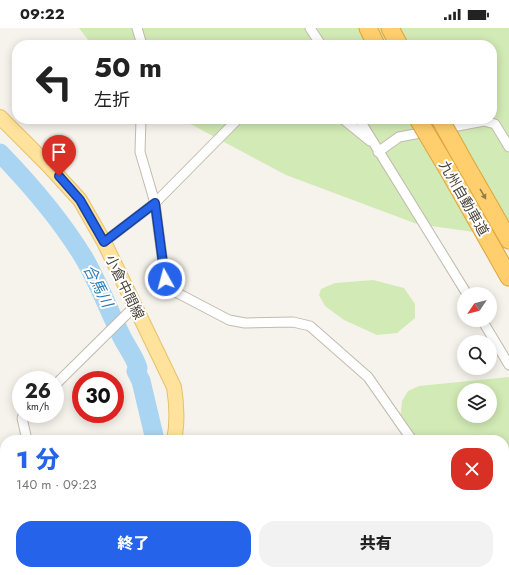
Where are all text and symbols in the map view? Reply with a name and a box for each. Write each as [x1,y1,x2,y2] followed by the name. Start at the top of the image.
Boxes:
[20,3,64,25] text: 09:22
[94,47,162,88] text: 50 m
[28,56,80,108] icon: left
[94,87,130,113] text: 左折
[42,135,76,176] pin
[48,141,70,163] icon: arrive
[434,157,494,239] street label: 九州自動車道
[479,188,486,200] one-way arrow
[101,251,149,323] street label: 小倉中間線
[144,258,186,300] position arrow
[78,261,119,313] water label: 合馬川
[457,287,497,327] north arrow
[457,287,497,423] map controls
[457,335,497,375] button: search
[72,371,124,423] speed limit sign: 30
[25,377,51,406] text: 26
[457,383,497,423] button: layers
[27,399,49,414] text: km/h
[16,442,60,477] text: 1 分
[451,448,493,490] button: close
[16,475,97,494] text: 140 m · 09:23
[16,521,251,567] button: 終了
[259,521,493,567] button: 共有

